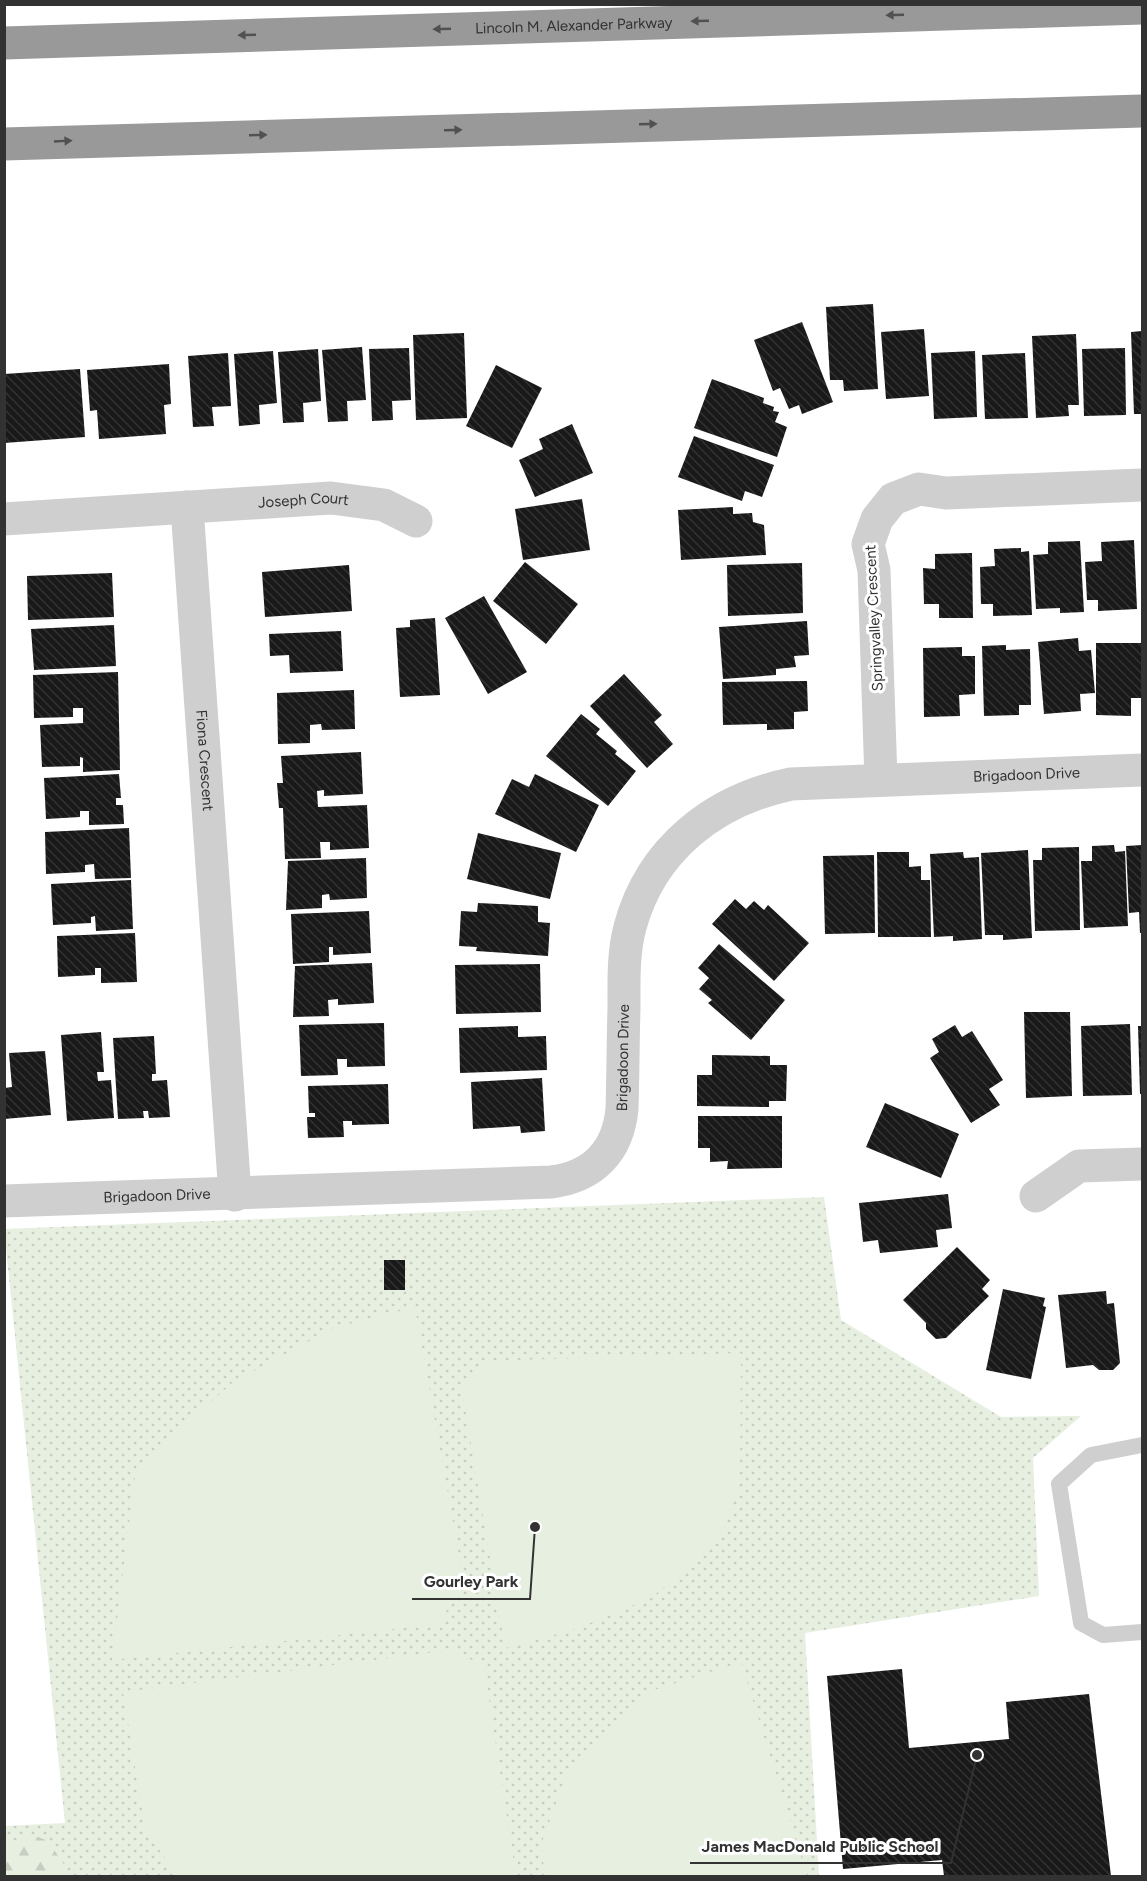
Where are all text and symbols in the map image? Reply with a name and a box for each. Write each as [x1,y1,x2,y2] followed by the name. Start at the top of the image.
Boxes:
[886,11,905,20] one-way arrow
[475,13,673,38] street label: Lincoln M. Alexander Parkway
[691,17,710,26] one-way arrow
[433,24,452,34] one-way arrow
[238,30,257,40] one-way arrow
[638,120,657,129] one-way arrow
[443,125,462,134] one-way arrow
[248,130,267,140] one-way arrow
[53,136,72,145] one-way arrow
[257,489,350,512] street label: Joseph Court
[861,544,887,692] street label: Springvalley Crescent
[192,709,217,812] street label: Fiona Crescent
[973,763,1080,786] street label: Brigadoon Drive
[613,1004,633,1112] street label: Brigadoon Drive
[103,1185,211,1207] street label: Brigadoon Drive
[412,1565,530,1599] callout: Gourley Park
[424,1572,519,1591] text: Gourley Park
[690,1829,951,1863] callout: James MacDonald Public School
[702,1837,938,1856] text: James MacDonald Public School

